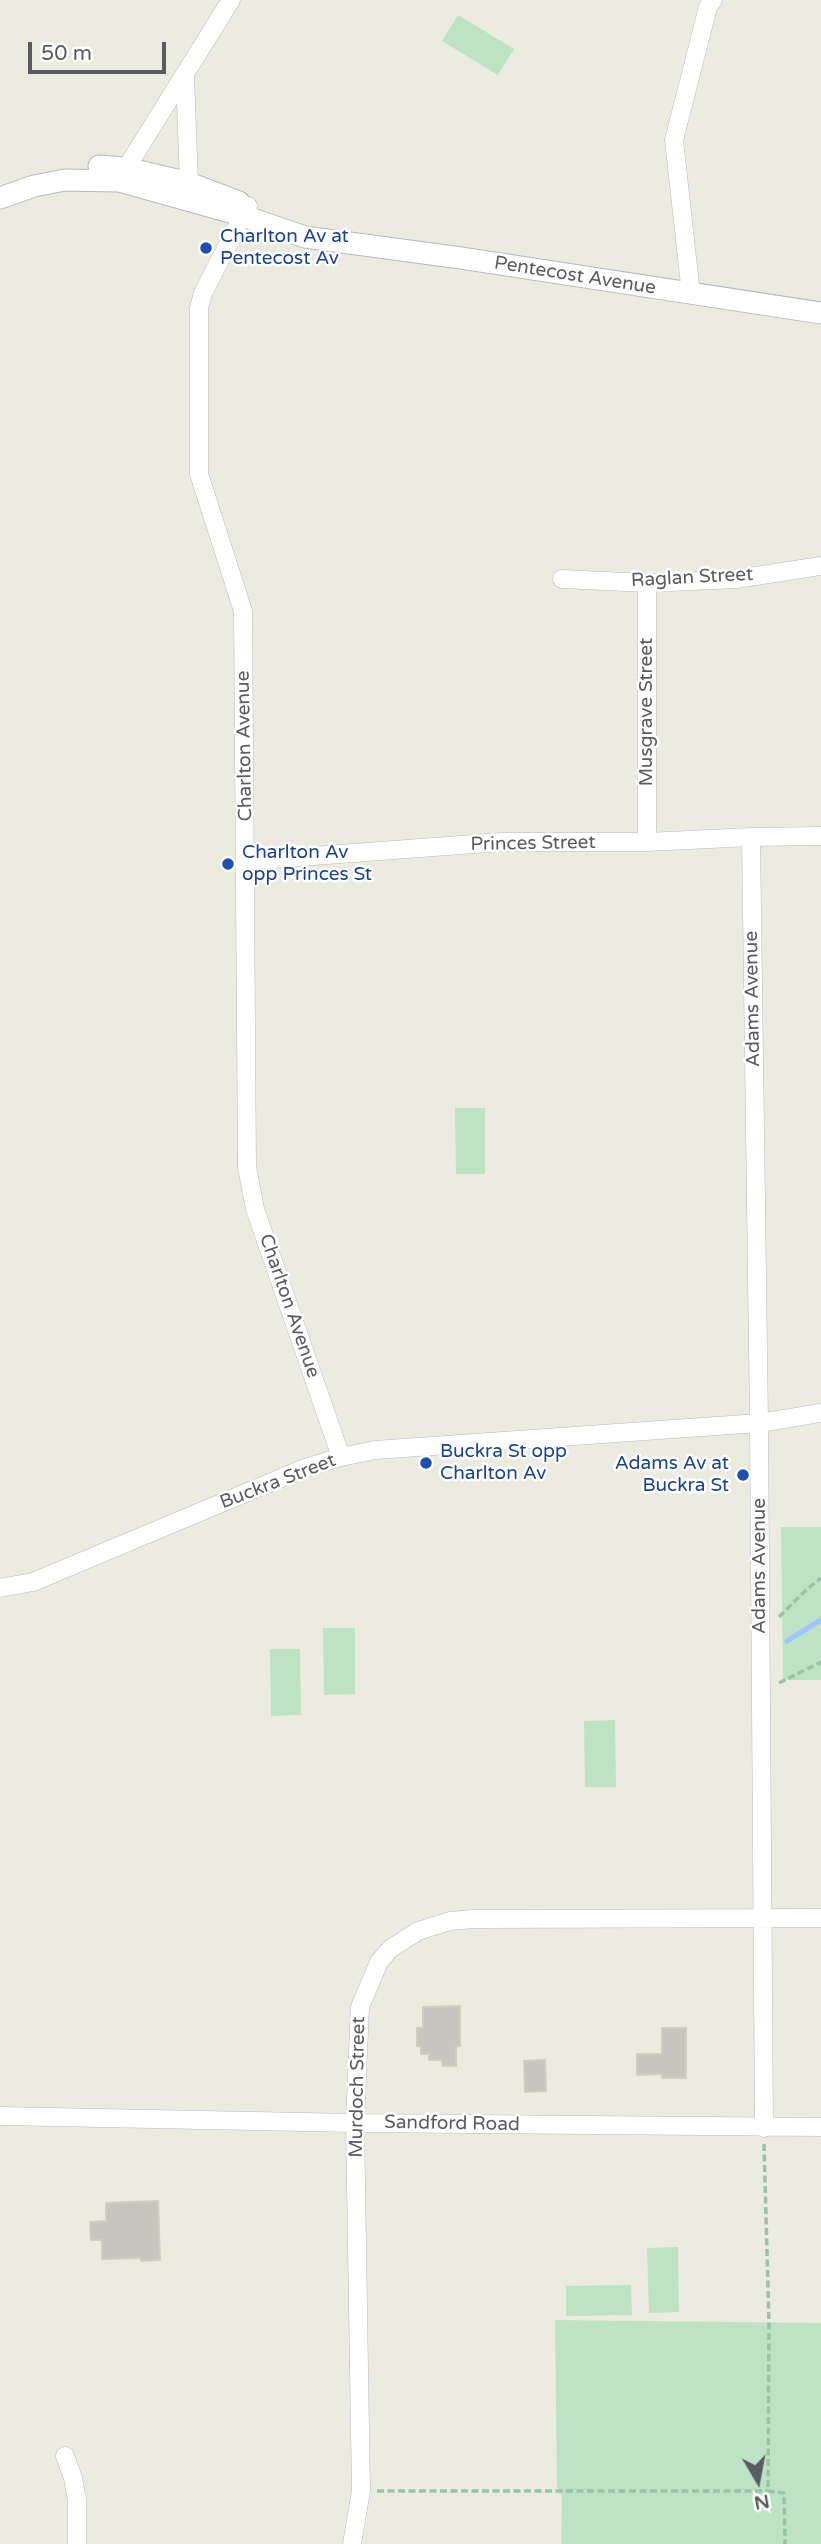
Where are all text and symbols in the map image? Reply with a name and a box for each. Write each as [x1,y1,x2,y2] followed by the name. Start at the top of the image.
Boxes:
[32,28,170,72] scale bar
[41,41,92,66] text: 50 m
[220,226,349,270] place label: Charlton Av at Pentecost Av
[198,240,214,256] marker: Charlton Av at Pentecost Av
[493,252,657,300] street label: Pentecost Avenue
[630,563,754,593] street label: Raglan Street
[636,638,658,786] street label: Musgrave Street
[232,670,258,822] street label: Charlton Avenue
[470,832,596,856] street label: Princes Street
[242,842,372,886] place label: Charlton Av opp Princes St
[220,856,236,872] marker: Charlton Av opp Princes St
[740,931,766,1067] street label: Adams Avenue
[254,1231,324,1381] street label: Charlton Avenue
[440,1441,567,1485] place label: Buckra St opp Charlton Av
[217,1449,339,1515] street label: Buckra Street
[615,1453,729,1497] place label: Adams Av at Buckra St
[418,1455,434,1471] marker: Buckra St opp Charlton Av
[735,1467,751,1483] marker: Adams Av at Buckra St
[749,1498,771,1634] street label: Adams Avenue
[345,2016,371,2158] street label: Murdoch Street
[384,2111,520,2137] street label: Sandford Road
[723,2446,793,2516] north arrow
[752,2490,771,2514] text: N

